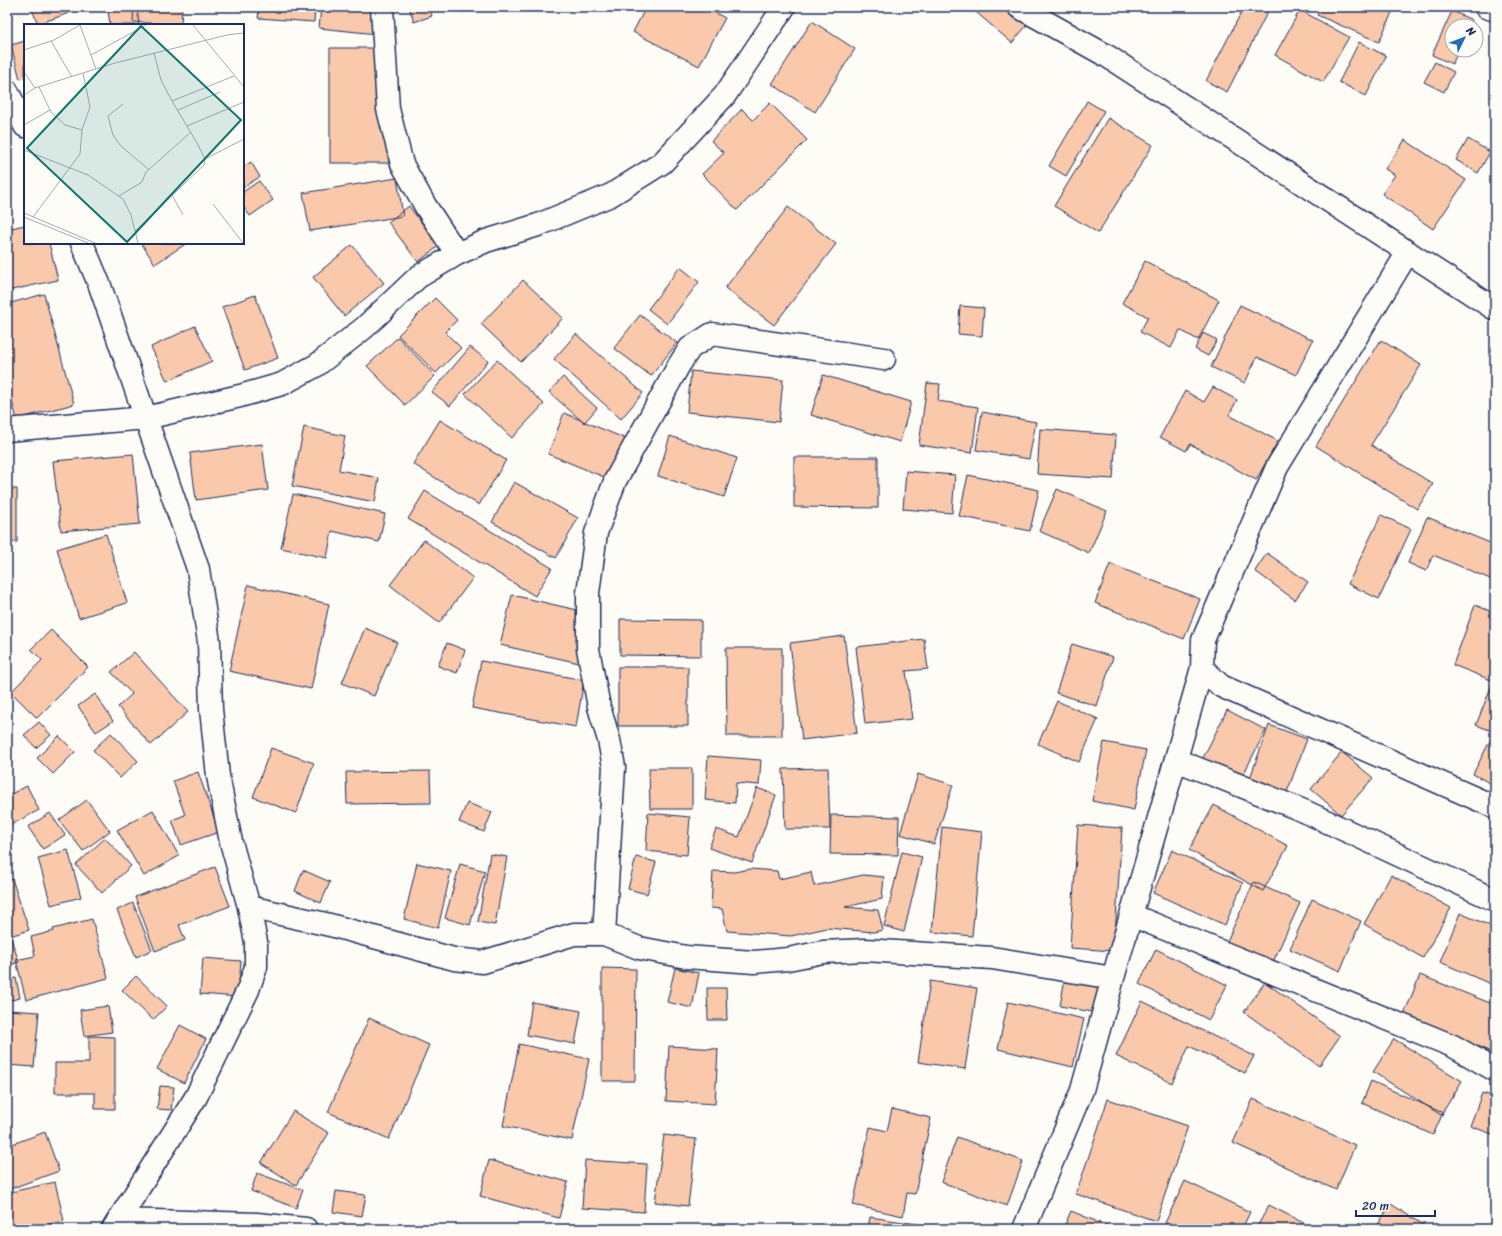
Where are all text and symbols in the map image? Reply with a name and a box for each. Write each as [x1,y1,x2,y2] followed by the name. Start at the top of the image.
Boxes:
[1444,18,1484,58] north arrow
[1461,22,1481,41] text: N
[24,24,244,244] inset map
[1356,1192,1435,1218] scale bar
[1362,1195,1389,1217] text: 20 m

